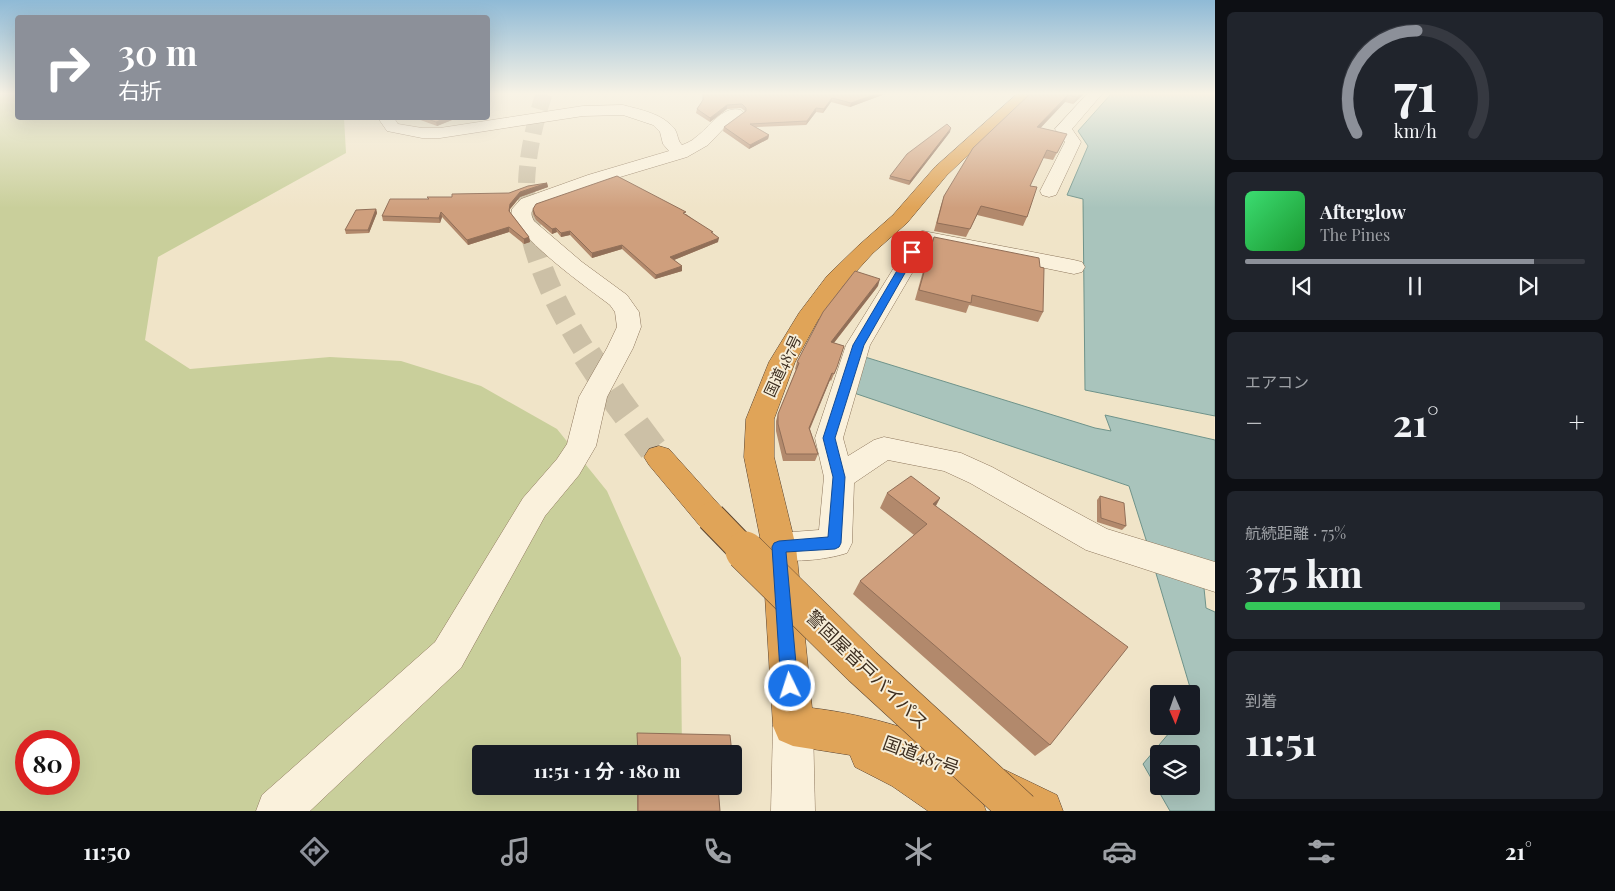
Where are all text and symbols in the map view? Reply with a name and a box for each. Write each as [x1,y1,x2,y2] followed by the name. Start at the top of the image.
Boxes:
[118,28,198,75] text: 30 m
[35,35,100,100] icon: right
[1393,56,1437,125] text: 71
[118,75,162,105] text: 右折
[1394,119,1437,142] text: km/h
[1320,198,1406,224] text: Afterglow
[1320,224,1390,245] text: The Pines
[891,231,933,273] pin
[898,238,926,266] icon: arrive
[1288,272,1316,300] icon: previous
[1401,272,1429,300] icon: pause
[1514,272,1542,300] icon: next
[759,331,805,400] street label: 国道487号
[1245,371,1309,392] text: エアコン
[1393,396,1439,447] text: 21°
[1245,403,1263,440] text: −
[1569,403,1585,440] text: +
[1245,522,1346,543] text: 航続距離 · 75%
[1245,547,1363,598] text: 375 km
[801,605,934,734] street label: 警固屋音戸バイパス
[763,659,815,711] position arrow
[1150,685,1200,735] north arrow
[1150,685,1200,795] map controls
[1245,690,1277,711] text: 到着
[1245,715,1317,766] text: 11:51
[15,730,80,795] speed limit sign: 80
[880,730,963,780] street label: 国道487号
[1150,745,1200,795] button: layers
[534,757,680,783] text: 11:51 · 1 分 · 180 m
[297,834,332,869] icon: directions
[498,834,533,869] icon: music
[700,834,735,869] icon: phone
[901,834,936,869] icon: climate
[1102,834,1137,869] icon: car
[1304,834,1339,869] icon: filters
[83,836,131,866] text: 11:50
[1505,836,1532,866] text: 21°

